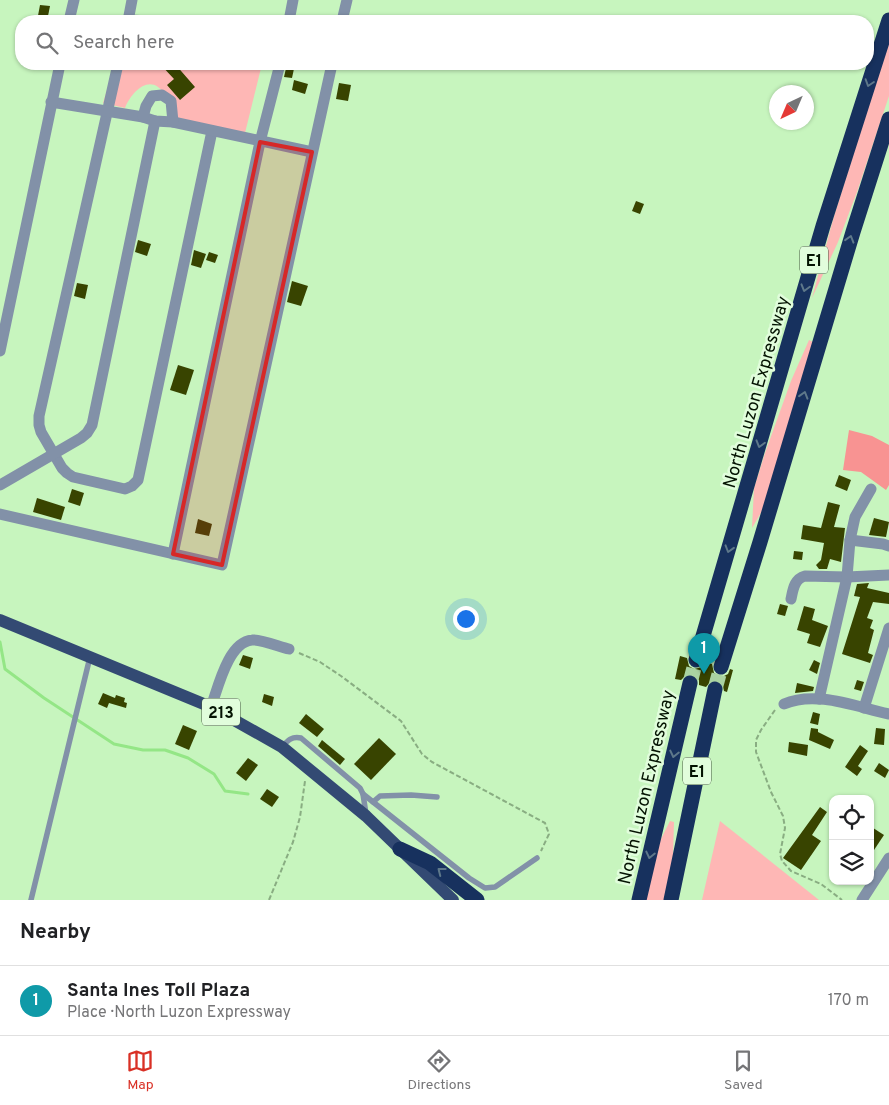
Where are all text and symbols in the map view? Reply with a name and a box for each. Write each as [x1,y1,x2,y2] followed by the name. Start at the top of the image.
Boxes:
[15,15,874,70] search box
[33,29,61,57] icon: search
[73,31,175,55] text: Search here
[865,78,875,86] one-way arrow
[769,85,814,130] north arrow
[845,236,855,244] one-way arrow
[800,246,828,274] road number: E1
[801,284,811,292] one-way arrow
[719,294,796,491] street label: North Luzon Expressway
[798,391,808,400] one-way arrow
[756,440,766,448] one-way arrow
[725,544,735,553] one-way arrow
[453,606,479,632] your location
[688,633,720,674] pin: 1
[614,688,681,887] street label: North Luzon Expressway
[202,699,240,726] road number: 213
[669,749,680,758] one-way arrow
[683,758,711,784] road number: E1
[829,795,874,885] map controls
[829,795,874,840] button: locate
[829,840,874,885] button: layers
[645,851,656,860] one-way arrow
[438,869,447,877] one-way arrow
[20,919,91,946] text: Nearby
[67,979,250,1003] text: Santa Ines Toll Plaza
[33,991,39,1011] text: 1
[828,991,869,1011] text: 170 m
[67,1003,291,1023] text: Place · North Luzon Expressway
[126,1047,154,1094] tab: Map
[407,1047,471,1094] tab: Directions
[724,1047,763,1094] tab: Saved

